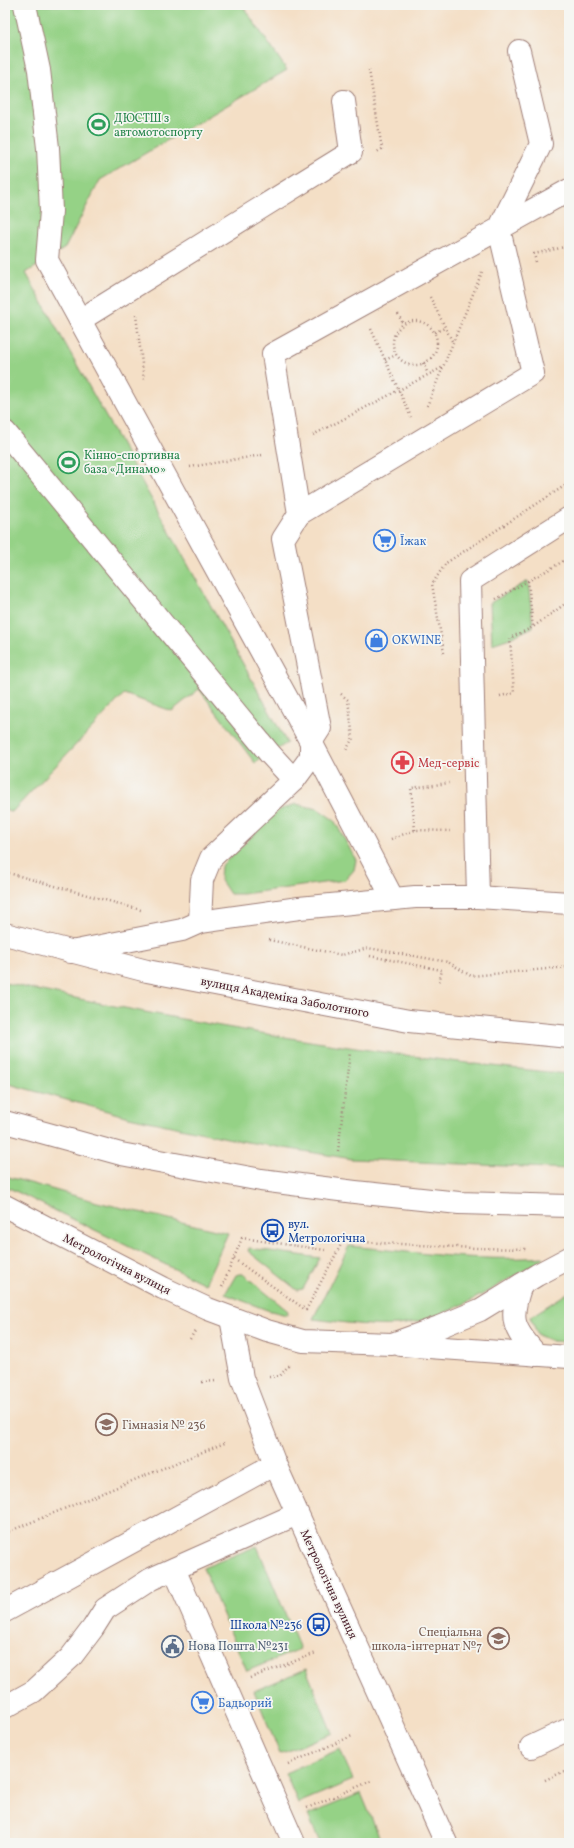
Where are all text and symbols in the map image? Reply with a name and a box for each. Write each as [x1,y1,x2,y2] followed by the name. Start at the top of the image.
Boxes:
[114,111,203,141] place label: ДЮСТШ з автомотоспорту
[86,112,112,138] sports icon: ДЮСТШ з автомотоспорту
[84,448,180,478] place label: Кінно-спортивна база «Динамо»
[55,449,81,475] sports icon: Кінно-спортивна база «Динамо»
[372,528,398,554] supermarket icon: Їжак
[400,533,427,550] place label: Їжак
[364,627,390,653] shop icon: OKWINE
[392,633,441,649] place label: OKWINE
[389,750,415,776] pharmacy icon: Мед-сервіс
[418,756,479,772] place label: Мед-сервіс
[199,974,370,1022] street label: вулиця Академіка Заболотного
[288,1217,365,1247] place label: вул. Метрологічна
[259,1218,285,1244] bus stop icon: вул. Метрологічна
[60,1231,173,1299] street label: Метрологічна вулиця
[94,1412,120,1438] school or university icon: Гімназія № 236
[122,1418,206,1434] place label: Гімназія № 236
[296,1527,361,1642] street label: Метрологічна вулиця
[305,1612,331,1638] bus stop icon: Школа №236
[230,1618,302,1634] place label: Школа №236
[371,1625,482,1655] place label: Спеціальна школа-інтернат №7
[485,1626,511,1652] school or university icon: Спеціальна школа-інтернат №7
[160,1633,186,1659] public building icon: Нова Пошта №231
[188,1639,288,1655] place label: Нова Пошта №231
[189,1690,215,1716] supermarket icon: Бадьорий
[218,1696,272,1712] place label: Бадьорий

